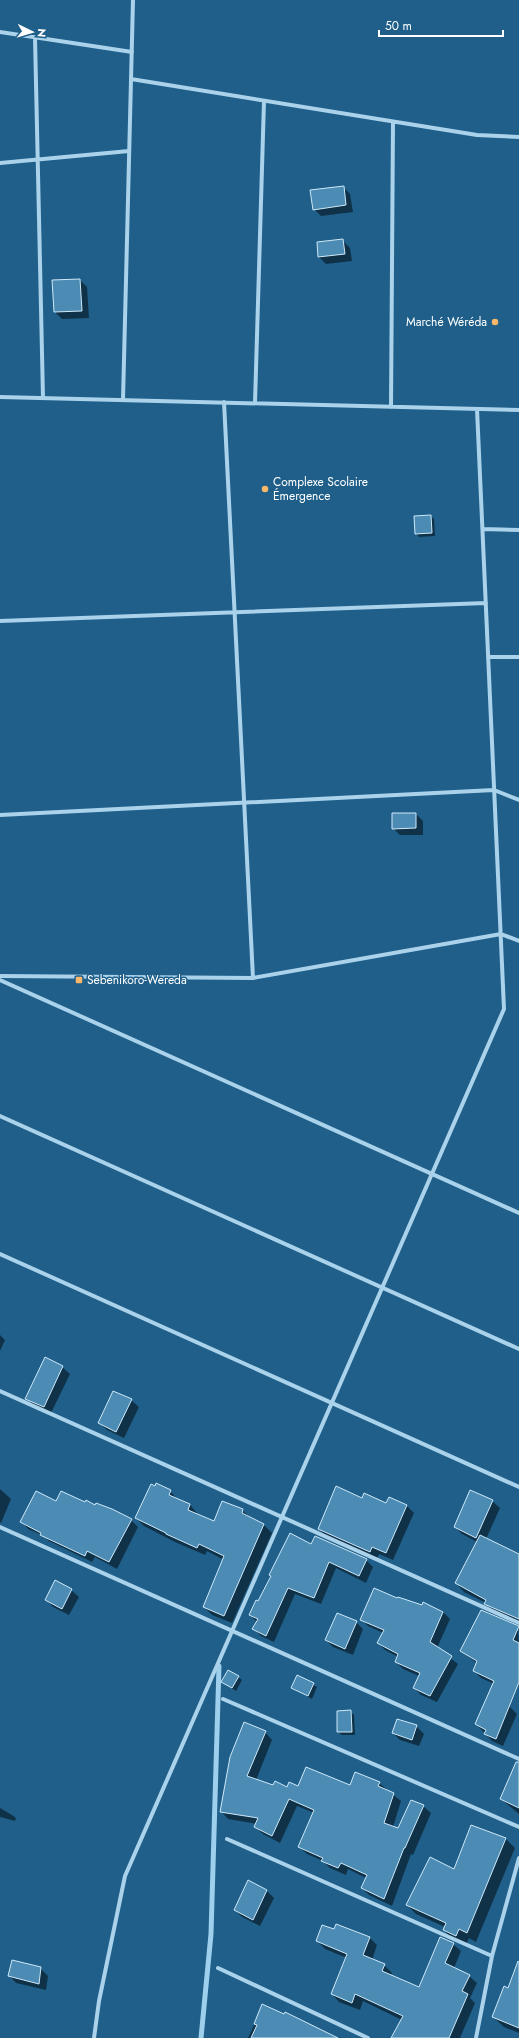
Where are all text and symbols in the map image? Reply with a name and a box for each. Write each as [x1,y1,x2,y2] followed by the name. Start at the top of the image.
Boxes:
[12,12,52,52] north arrow
[379,12,503,38] scale bar
[385,17,412,35] text: 50 m
[34,28,50,38] text: N
[406,313,487,331] place label: Marché Wéréda
[490,317,500,327] marker: Marché Wéréda
[273,473,368,505] place label: Complexe Scolaire Émergence
[260,484,270,494] marker: Complexe Scolaire Émergence
[87,971,187,989] place label: Sebenikoro-Wereda
[74,975,84,985] marker: Sebenikoro-Wereda

